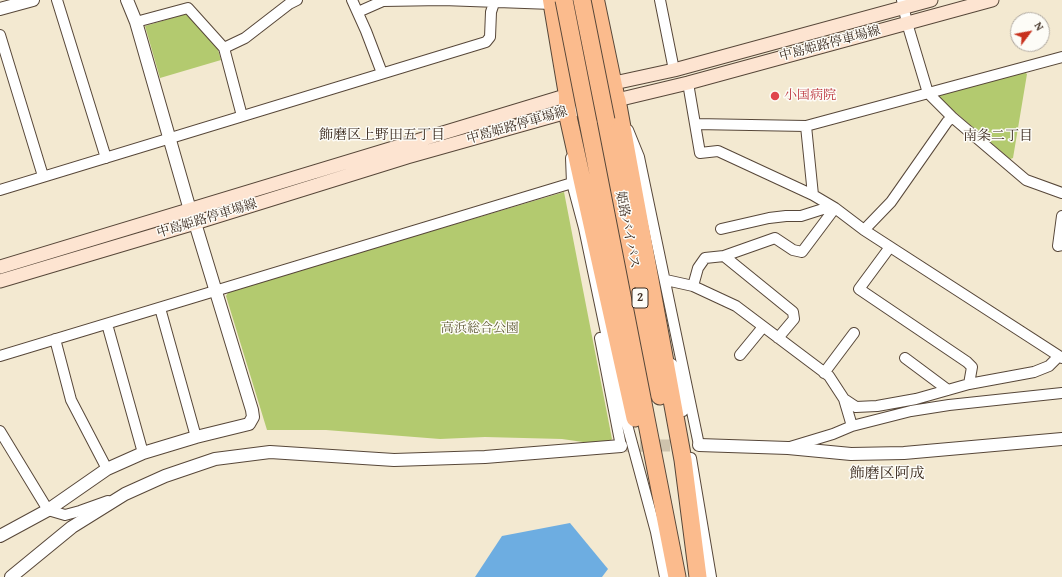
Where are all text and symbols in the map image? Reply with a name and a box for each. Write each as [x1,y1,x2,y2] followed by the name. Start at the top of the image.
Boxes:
[1010,12,1050,52] north arrow
[1031,19,1048,34] text: N
[778,23,882,65] street label: 中島姫路停車場線
[784,88,836,104] place label: 小国病院
[769,90,781,102] marker: 小国病院
[465,104,569,148] street label: 中島姫路停車場線
[319,127,445,143] district label: 飾磨区上野田五丁目
[963,128,1033,144] district label: 南条二丁目
[612,190,642,270] street label: 姫路バイパス
[155,196,259,242] street label: 中島姫路停車場線
[632,288,648,308] road number: 2
[441,321,519,337] park label: 高浜総合公園
[850,465,924,483] district label: 飾磨区阿成

